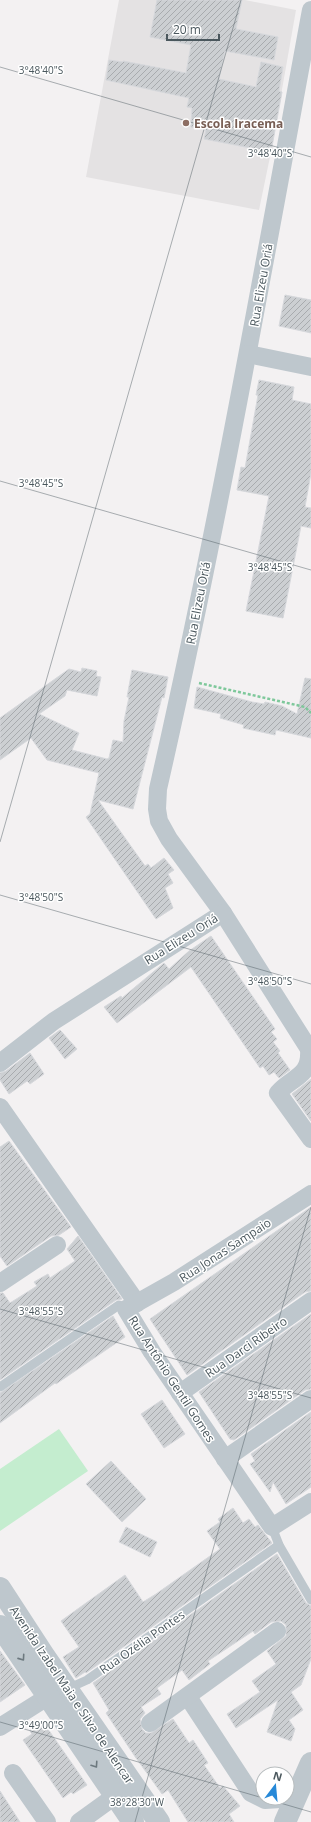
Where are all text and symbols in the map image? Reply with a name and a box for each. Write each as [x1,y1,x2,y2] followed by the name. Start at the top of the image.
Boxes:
[167,16,219,42] scale bar
[173,21,201,38] text: 20 m
[19,63,63,77] text: 3°48'40"S
[194,115,283,132] place label: Escola Iracema
[181,118,191,128] marker: Escola Iracema
[248,146,292,160] text: 3°48'40"S
[245,242,277,328] street label: Rua Elizeu Oriá
[19,476,63,490] text: 3°48'45"S
[182,560,214,646] street label: Rua Elizeu Oriá
[248,560,292,574] text: 3°48'45"S
[19,890,63,904] text: 3°48'50"S
[141,910,221,968] street label: Rua Elizeu Oriá
[248,974,292,988] text: 3°48'50"S
[176,1214,274,1286] street label: Rua Jonas Sampaio
[19,1304,63,1318] text: 3°48'55"S
[202,1312,290,1382] street label: Rua Darci Ribeiro
[125,1313,219,1446] street label: Rua Antônio Gentil Gomes
[248,1388,292,1402] text: 3°48'55"S
[6,1603,138,1787] street label: Avenida Izabel Maia e Silva de Alencar
[96,1606,188,1678] street label: Rua Ozélia Pontes
[17,1653,24,1660] one-way arrow
[19,1718,63,1732] text: 3°49'00"S
[90,1761,98,1768] one-way arrow
[255,1766,295,1806] north arrow
[272,1767,284,1784] text: N
[110,1795,165,1809] text: 38°28'30"W

